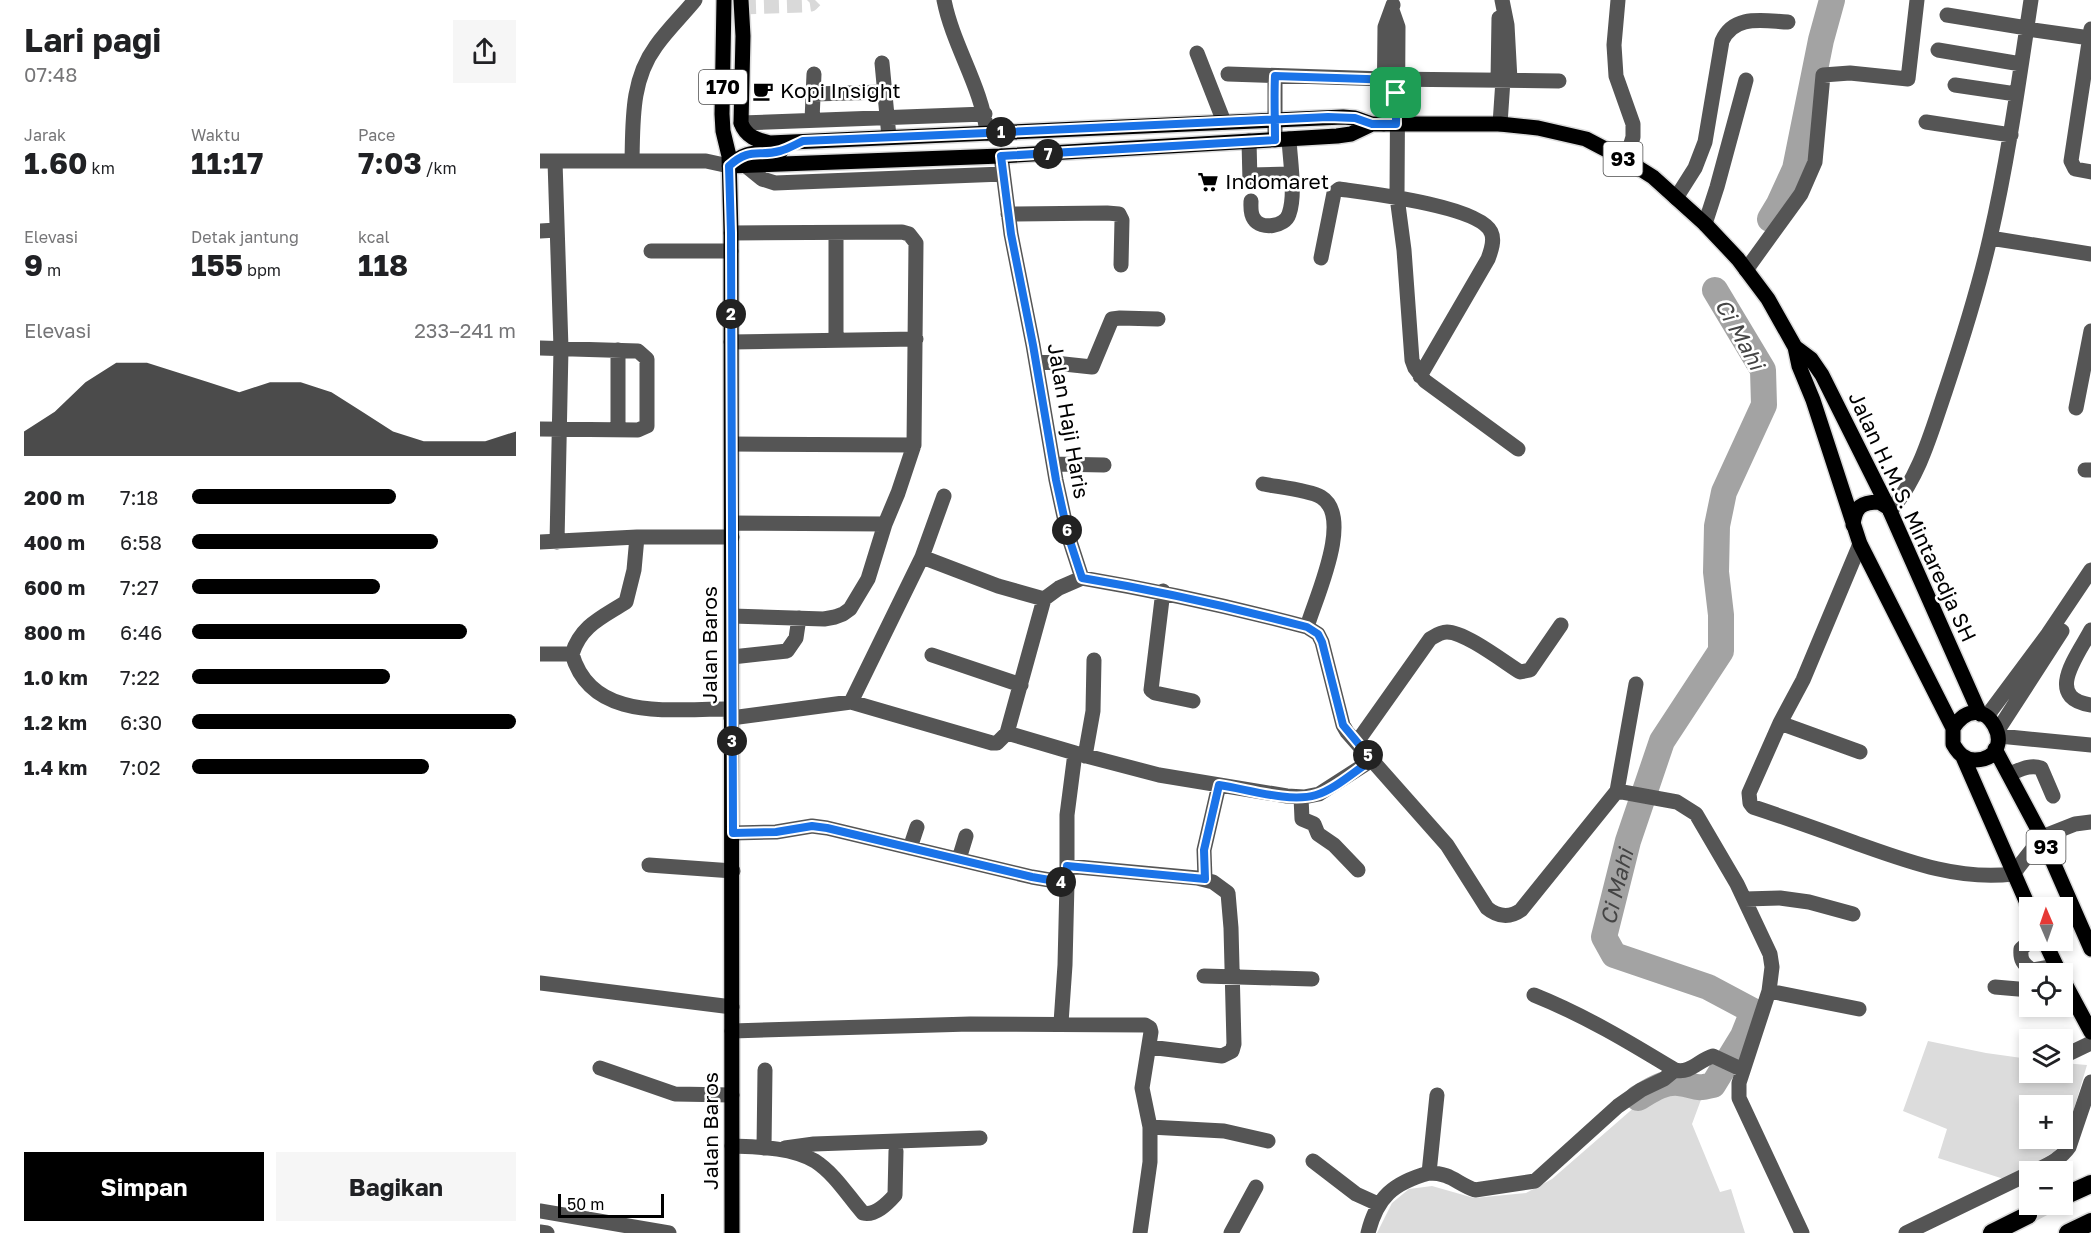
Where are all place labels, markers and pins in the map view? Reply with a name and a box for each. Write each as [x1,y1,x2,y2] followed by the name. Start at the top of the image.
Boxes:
[1370,67,1421,118] pin
[780,77,901,103] place label: Kopi Insight
[751,79,775,103] cafe icon: Kopi Insight
[986,117,1016,147] pin: 1
[1033,139,1063,169] pin: 7
[1225,168,1329,194] place label: Indomaret
[1196,170,1220,194] supermarket icon: Indomaret
[716,299,746,329] pin: 2
[1052,515,1082,545] pin: 6
[717,726,747,756] pin: 3
[1353,740,1383,770] pin: 5
[1046,867,1076,897] pin: 4

